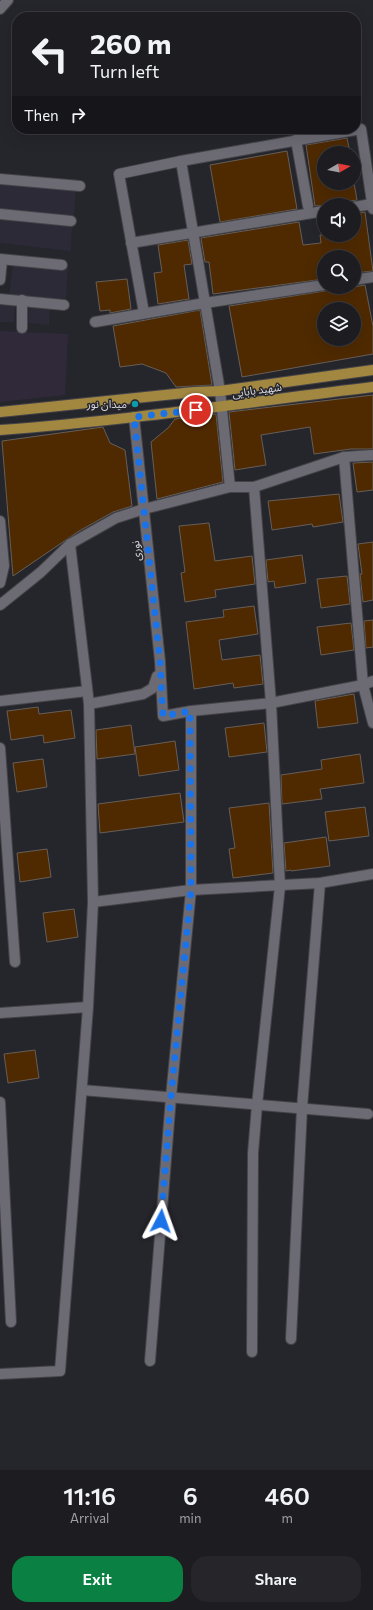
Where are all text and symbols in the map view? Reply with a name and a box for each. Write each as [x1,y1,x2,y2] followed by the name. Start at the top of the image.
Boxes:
[90,26,171,60] text: 260 m
[24,28,76,80] icon: left
[90,60,159,82] text: Turn left
[67,104,89,126] icon: right
[24,106,59,124] text: Then
[317,146,361,190] north arrow
[317,146,361,346] map controls
[317,198,361,242] button: sound
[317,250,361,294] button: search
[317,302,361,346] button: layers
[231,380,283,400] street label: شهید بابایی
[179,393,213,427] pin
[86,397,127,411] place label: میدان نور
[130,399,140,409] marker: میدان نور
[185,399,207,421] icon: arrive
[128,540,144,562] street label: نوری
[140,1200,182,1242] position arrow
[63,1481,116,1510] text: 11:16
[183,1481,198,1510] text: 6
[265,1481,310,1510] text: 460
[70,1510,109,1526] text: Arrival
[179,1510,201,1526] text: min
[281,1510,293,1526] text: m
[12,1556,183,1602] button: Exit
[191,1556,361,1602] button: Share

